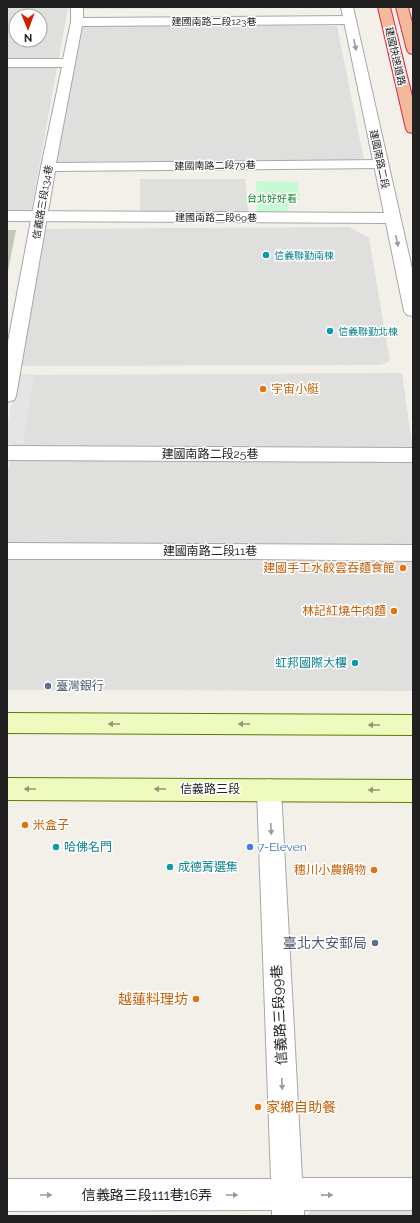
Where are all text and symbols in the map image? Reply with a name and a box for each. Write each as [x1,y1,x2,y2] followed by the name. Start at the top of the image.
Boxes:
[8,8,48,48] north arrow
[172,16,256,27] street label: 建國南路二段123巷
[383,26,408,87] street label: 建國快速道路
[24,31,32,44] text: N
[353,39,359,51] one-way arrow
[368,129,391,190] street label: 建國南路二段
[174,159,256,172] street label: 建國南路二段79巷
[31,164,54,240] street label: 信義路三段134巷
[247,193,297,204] park label: 台北好好看
[175,212,257,223] street label: 建國南路二段69巷
[395,235,401,247] one-way arrow
[261,250,271,260] marker: 信義聯勤南棟
[274,250,334,261] place label: 信義聯勤南棟
[325,326,335,336] marker: 信義聯勤北棟
[338,326,398,337] place label: 信義聯勤北棟
[271,382,319,396] place label: 宇宙小艇
[258,384,268,394] marker: 宇宙小艇
[162,447,258,461] street label: 建國南路二段25巷
[163,544,257,558] street label: 建國南路二段11巷
[263,561,395,575] place label: 建國手工水餃雲吞麵食館
[398,563,408,573] marker: 建國手工水餃雲吞麵食館
[302,604,386,618] place label: 林記紅燒牛肉麵
[389,606,399,616] marker: 林記紅燒牛肉麵
[275,656,347,670] place label: 虹邦國際大樓
[350,658,360,668] marker: 虹邦國際大樓
[56,679,104,693] place label: 臺灣銀行
[43,681,53,691] marker: 臺灣銀行
[107,721,120,727] one-way arrow
[237,721,250,727] one-way arrow
[367,722,380,728] one-way arrow
[180,782,240,796] street label: 信義路三段
[23,786,36,792] one-way arrow
[153,786,166,792] one-way arrow
[367,787,380,793] one-way arrow
[33,818,69,832] place label: 米盒子
[20,820,30,830] marker: 米盒子
[267,823,274,835] one-way arrow
[64,840,112,854] place label: 哈佛名門
[258,840,307,854] place label: 7-Eleven
[51,842,61,852] marker: 哈佛名門
[245,842,255,852] marker: 7-Eleven
[178,860,238,874] place label: 成德菁選集
[165,862,175,872] marker: 成德菁選集
[294,863,366,877] place label: 穗川小農鍋物
[369,865,379,875] marker: 穗川小農鍋物
[283,935,367,951] place label: 臺北大安郵局
[370,938,380,948] marker: 臺北大安郵局
[268,964,290,1066] street label: 信義路三段99巷
[118,991,188,1007] place label: 越蓮料理坊
[191,994,201,1004] marker: 越蓮料理坊
[279,1078,286,1090] one-way arrow
[266,1099,336,1115] place label: 家鄉自助餐
[253,1102,263,1112] marker: 家鄉自助餐
[82,1187,212,1203] street label: 信義路三段111巷16弄
[40,1192,53,1198] one-way arrow
[226,1192,239,1198] one-way arrow
[321,1192,334,1198] one-way arrow

